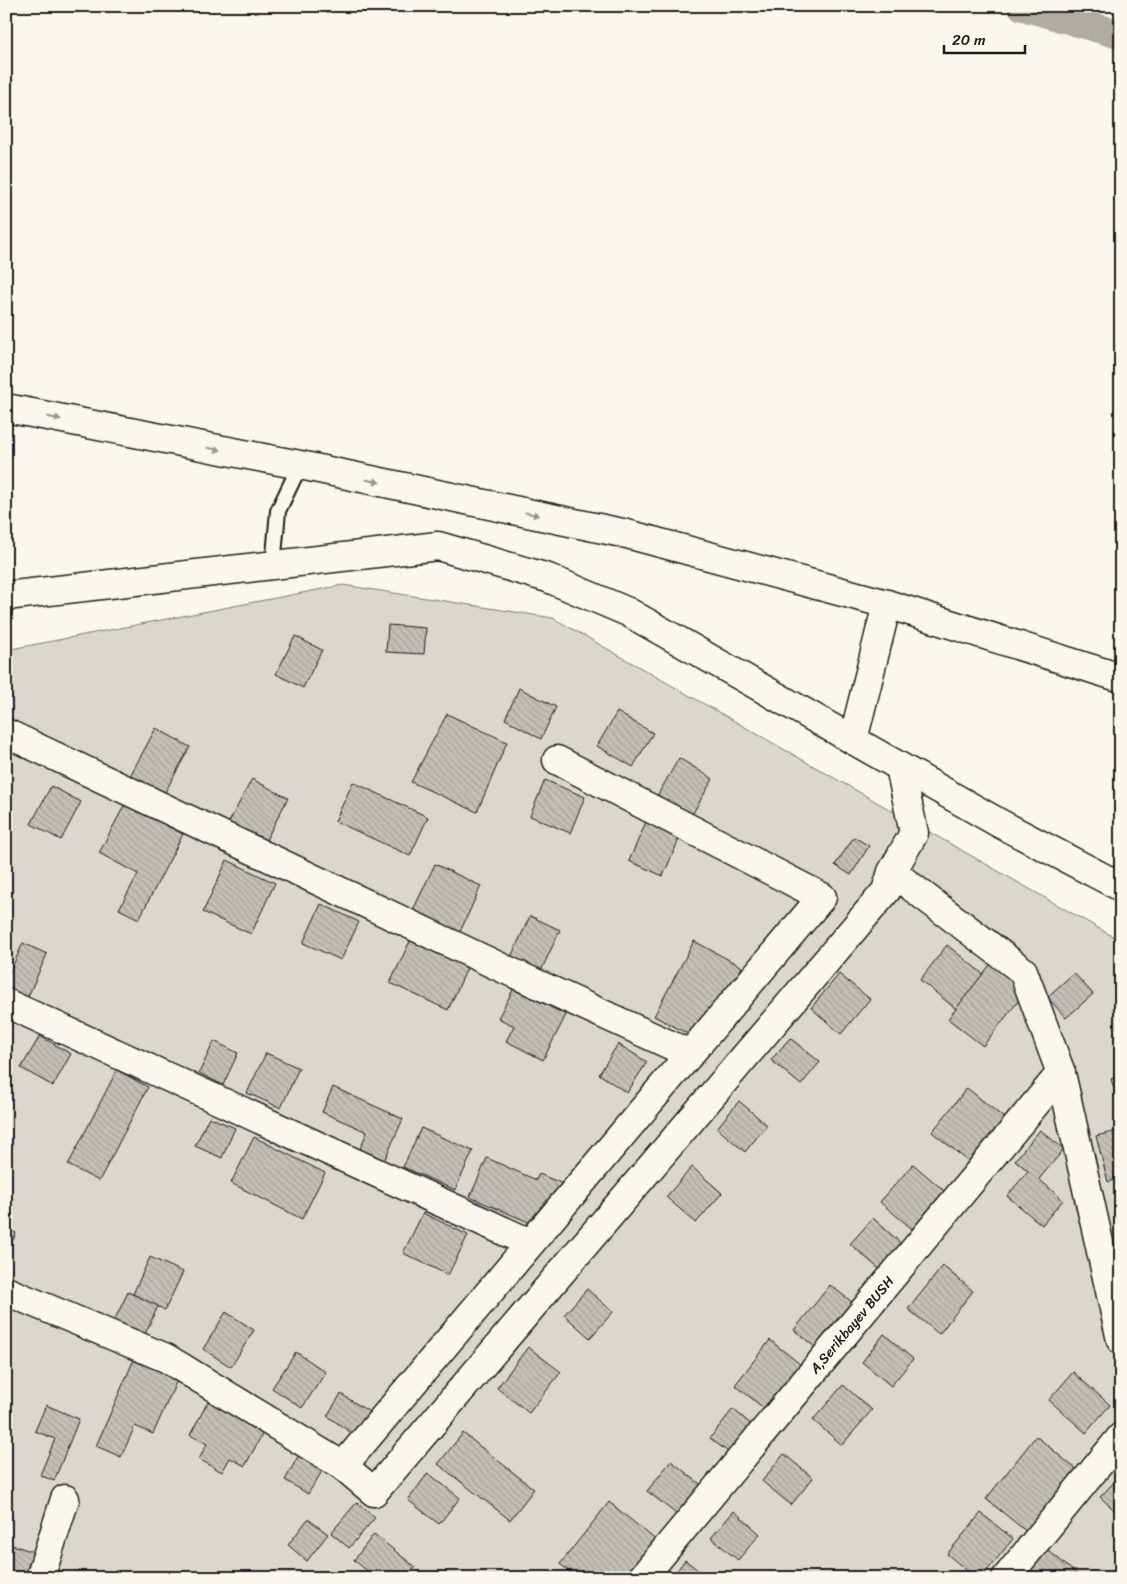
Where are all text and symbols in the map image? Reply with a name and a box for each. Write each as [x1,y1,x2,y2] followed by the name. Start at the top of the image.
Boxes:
[944,22,1026,54] scale bar
[952,27,986,53] text: 20 m
[47,414,63,422] one-way arrow
[206,445,222,453] one-way arrow
[365,477,380,485] one-way arrow
[524,510,539,518] one-way arrow
[803,1270,901,1380] street label: A,Serikbayev BUSH

